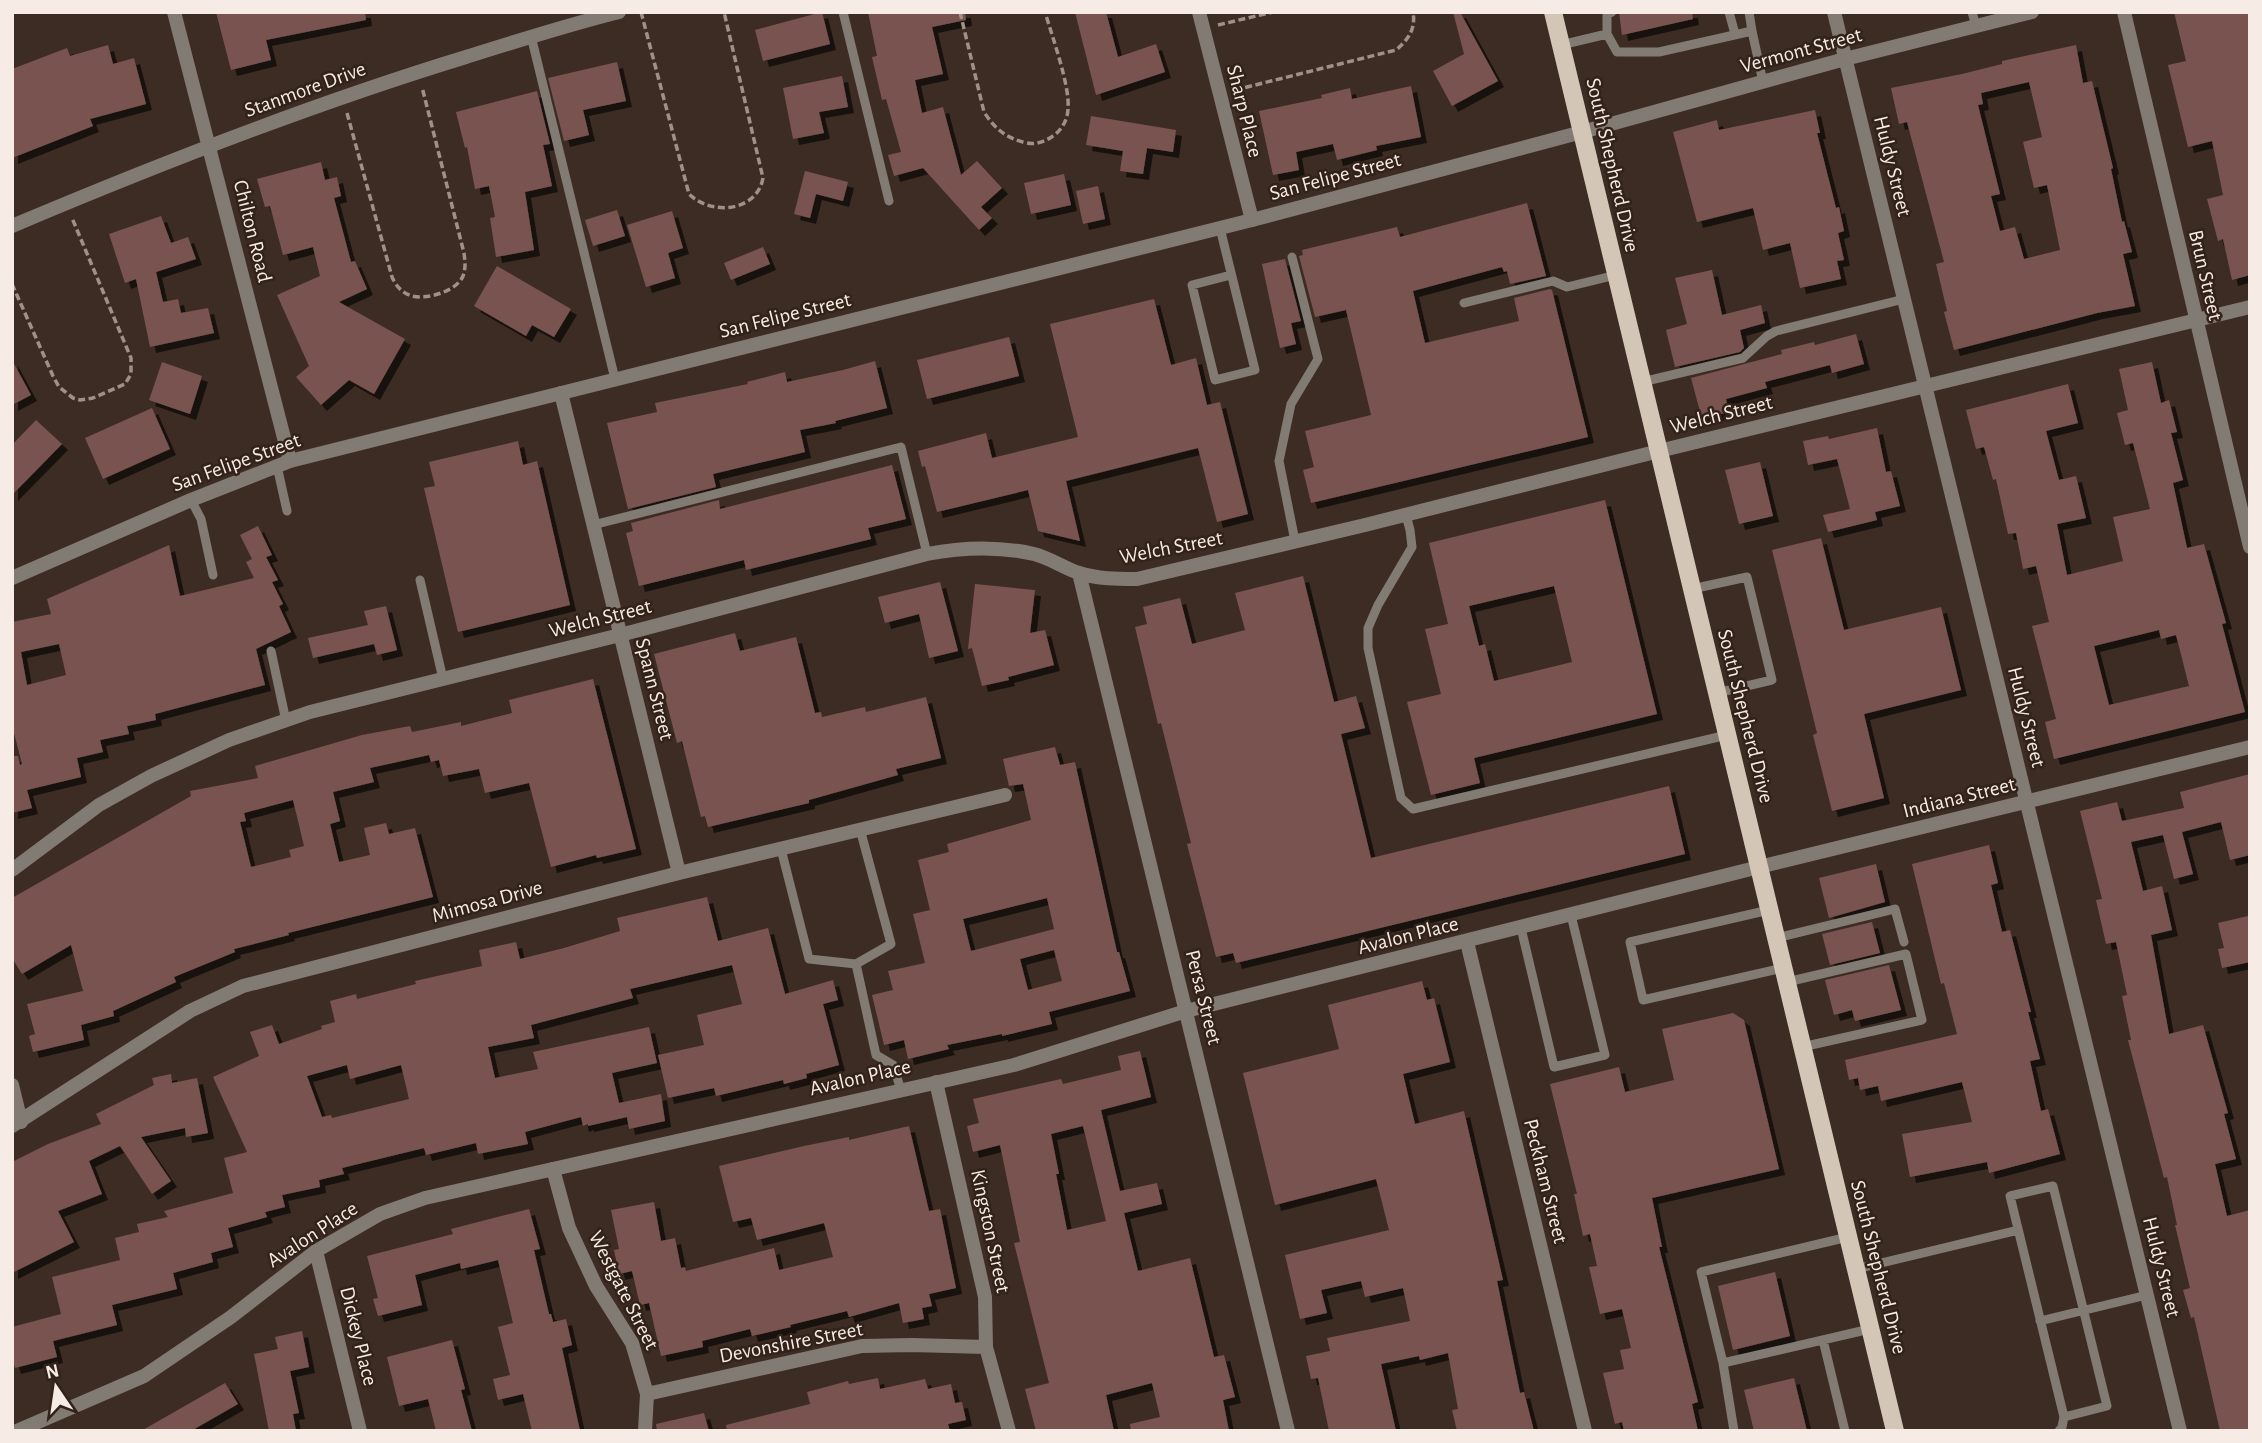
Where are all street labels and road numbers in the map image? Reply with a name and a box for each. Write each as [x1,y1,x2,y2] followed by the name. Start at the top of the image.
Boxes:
[1738,24,1864,77] street label: Vermont Street
[242,58,369,121] street label: Stanmore Drive
[1223,63,1266,160] street label: Sharp Place
[1582,76,1643,254] street label: South Shepherd Drive
[1870,114,1915,219] street label: Huldy Street
[1267,149,1403,204] street label: San Felipe Street
[230,178,275,285] street label: Chilton Road
[2185,228,2226,323] street label: Brun Street
[717,289,853,342] street label: San Felipe Street
[1668,392,1775,437] street label: Welch Street
[169,429,303,495] street label: San Felipe Street
[1118,527,1225,568] street label: Welch Street
[547,596,654,641] street label: Welch Street
[1714,627,1777,805] street label: South Shepherd Drive
[632,636,677,743] street label: Spann Street
[2004,665,2049,770] street label: Huldy Street
[1901,773,2018,822] street label: Indiana Street
[430,877,545,926] street label: Mimosa Drive
[1356,913,1461,958] street label: Avalon Place
[1182,948,1225,1047] street label: Persa Street
[808,1056,913,1099] street label: Avalon Place
[1520,1117,1571,1246] street label: Peckham Street
[967,1167,1014,1295] street label: Kingston Street
[1847,1178,1910,1356] street label: South Shepherd Drive
[263,1198,361,1271] street label: Avalon Place
[2139,1215,2184,1320] street label: Huldy Street
[585,1227,663,1353] street label: Westgate Street
[336,1284,381,1388] street label: Dickey Place
[717,1318,865,1367] street label: Devonshire Street

